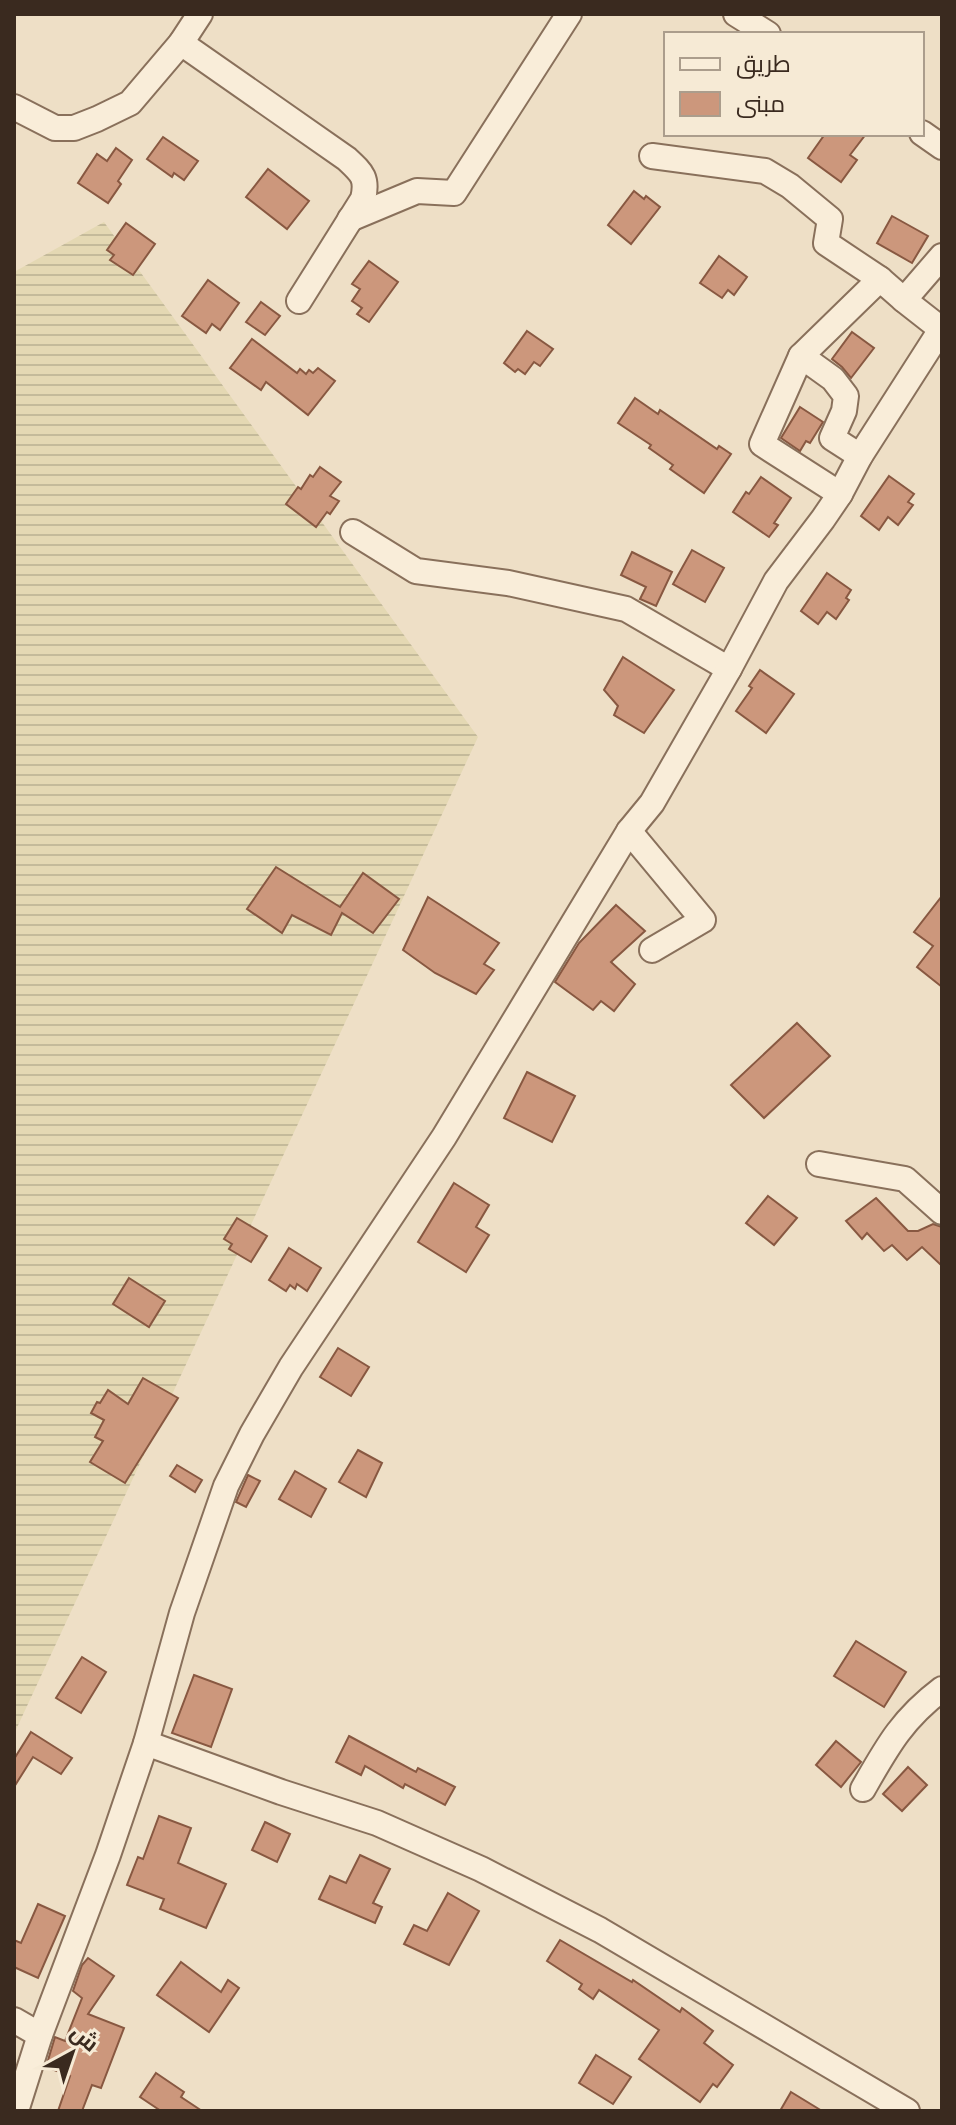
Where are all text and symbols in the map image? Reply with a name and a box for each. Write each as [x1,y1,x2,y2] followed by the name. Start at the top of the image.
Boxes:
[664,32,924,136] legend
[736,48,791,79] text: طريق
[736,88,785,119] text: مبنى
[32,2013,112,2093] north arrow
[65,2018,105,2057] text: ش

